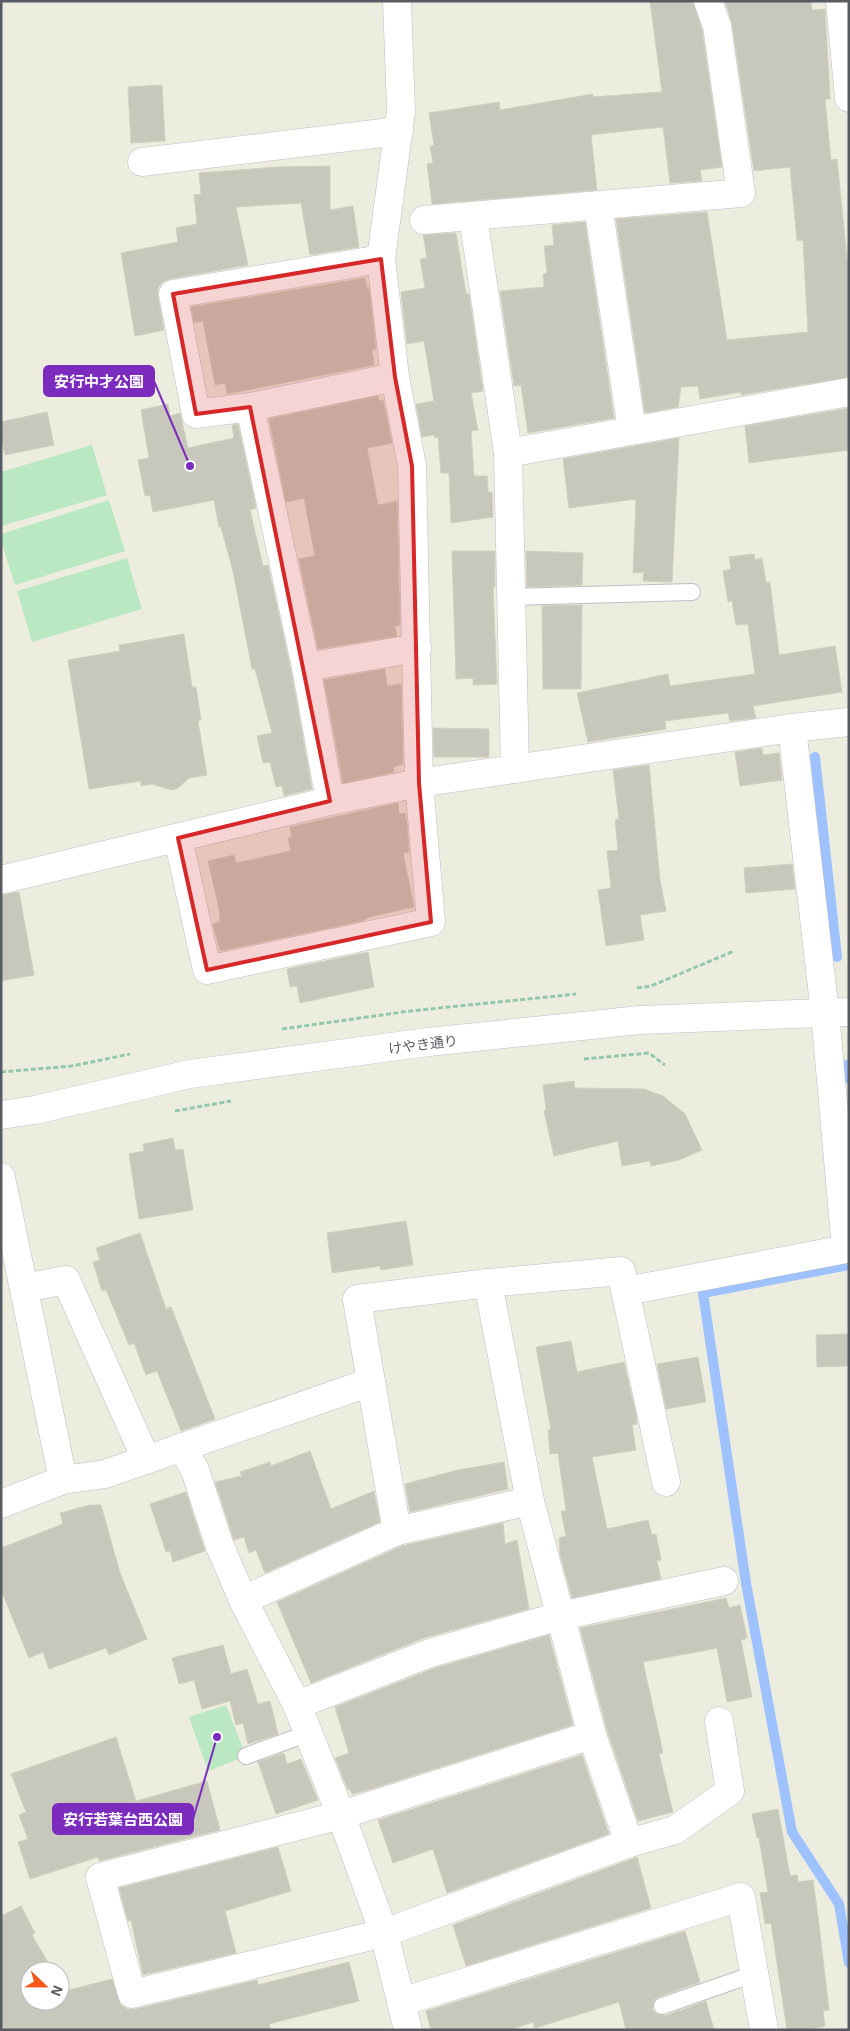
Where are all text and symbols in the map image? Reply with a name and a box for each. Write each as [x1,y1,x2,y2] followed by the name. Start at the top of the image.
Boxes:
[44,366,154,396] callout: 安行中才公園
[54,372,144,390] text: 安行中才公園
[387,1031,459,1057] street label: けやき通り
[53,1804,193,1834] callout: 安行若葉台西公園
[63,1810,183,1828] text: 安行若葉台西公園
[20,1961,70,2011] north arrow
[48,1983,67,1999] text: N

